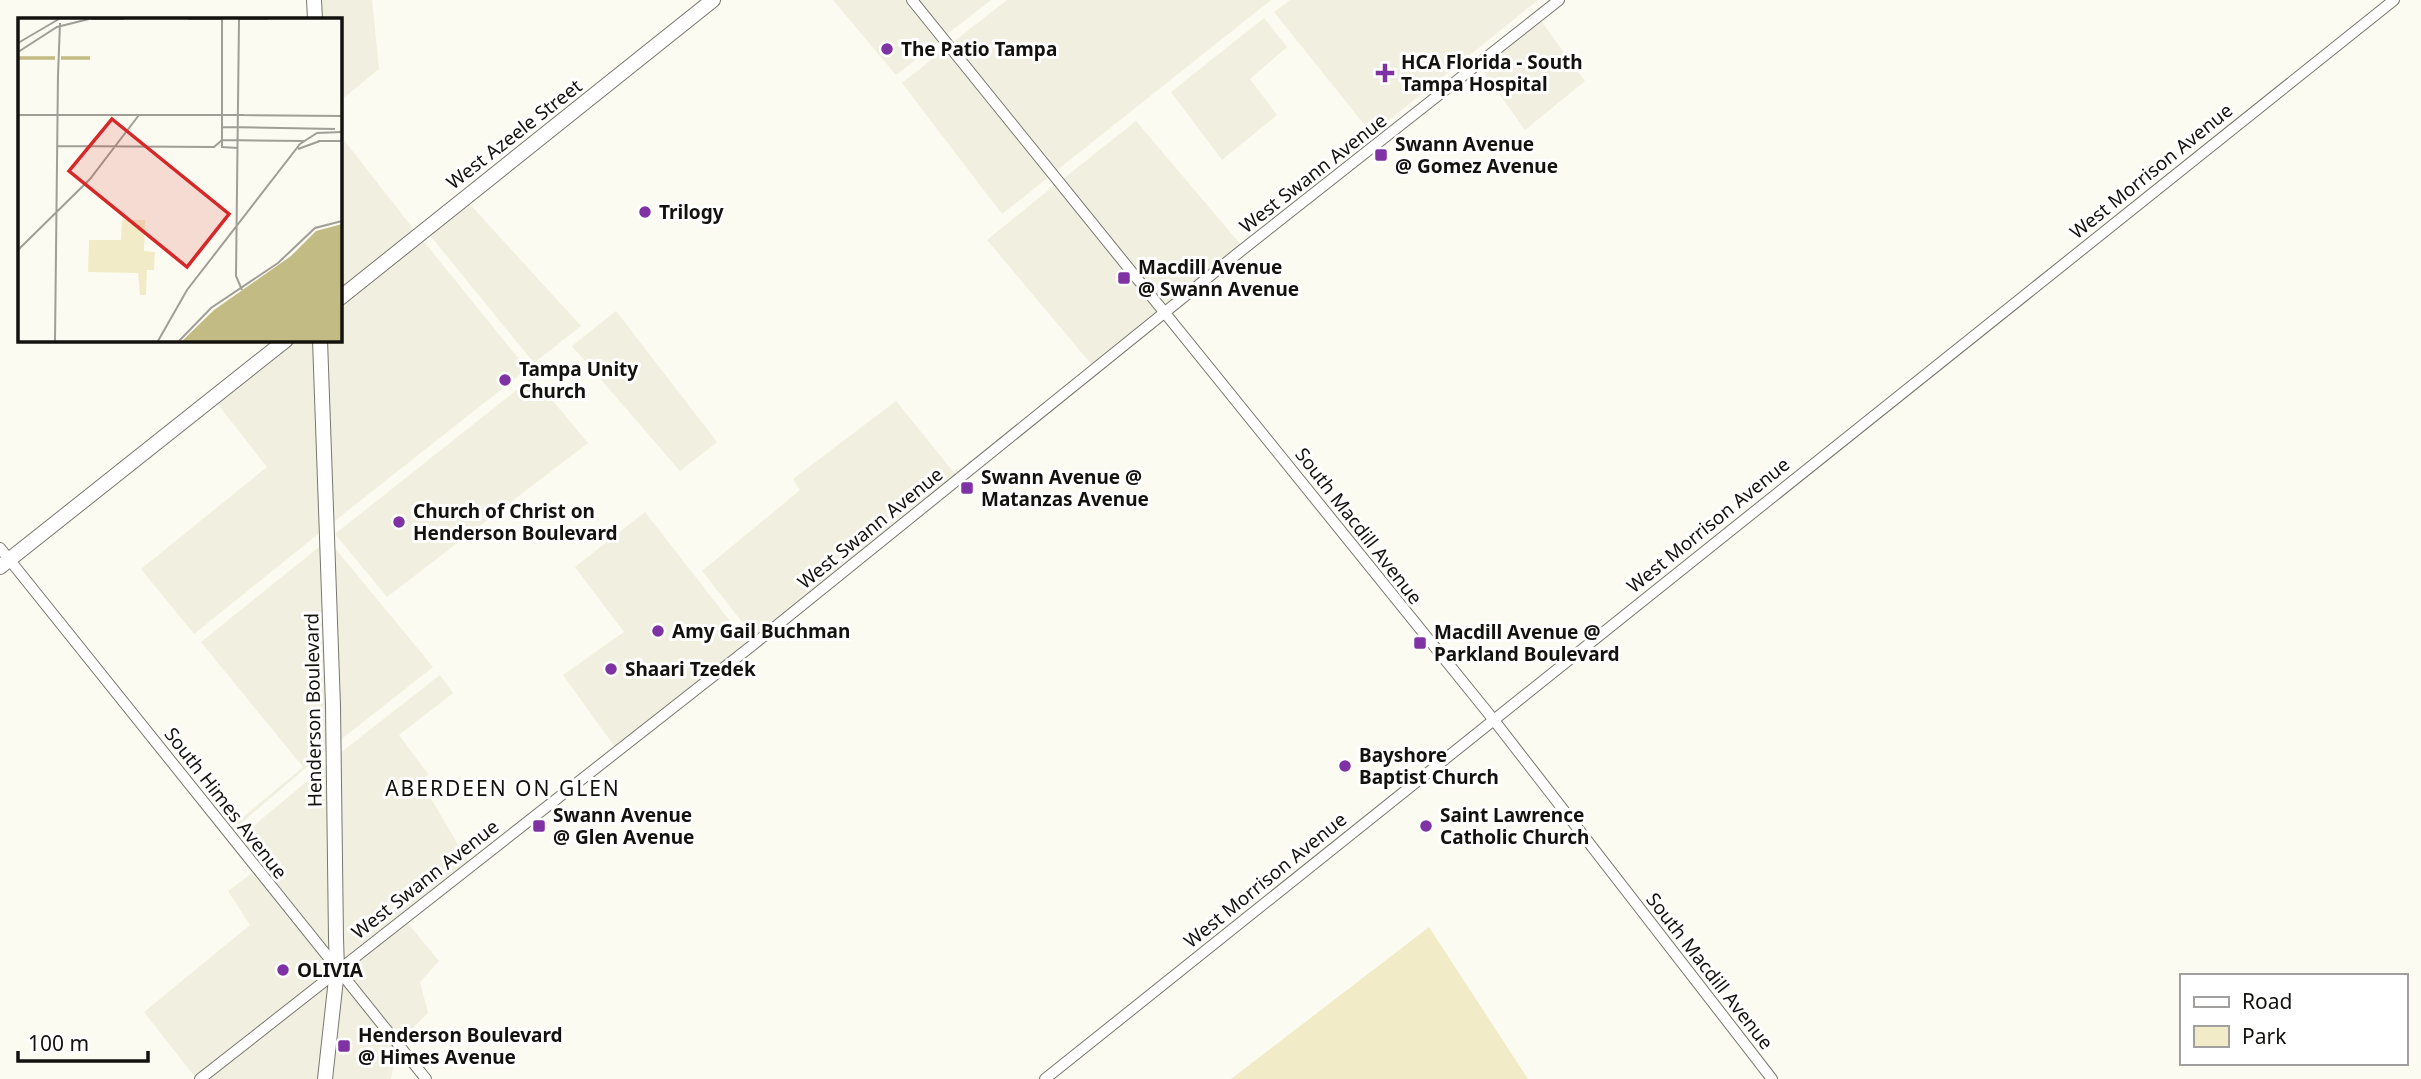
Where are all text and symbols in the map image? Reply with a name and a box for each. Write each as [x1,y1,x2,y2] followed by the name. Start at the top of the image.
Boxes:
[18,18,341,341] inset map
[901,36,1057,62] place label: The Patio Tampa
[879,41,895,57] marker: The Patio Tampa
[1401,49,1583,97] place label: HCA Florida - South Tampa Hospital
[1375,63,1395,83] marker: HCA Florida - South Tampa Hospital
[441,73,587,195] street label: West Azeele Street
[2064,97,2238,245] street label: West Morrison Avenue
[1234,107,1392,239] street label: West Swann Avenue
[1395,131,1558,179] place label: Swann Avenue @ Gomez Avenue
[1373,147,1389,163] marker: Swann Avenue @ Gomez Avenue
[659,199,724,225] place label: Trilogy
[637,204,653,220] marker: Trilogy
[1138,254,1299,302] place label: Macdill Avenue @ Swann Avenue
[1116,270,1132,286] marker: Macdill Avenue @ Swann Avenue
[519,356,638,404] place label: Tampa Unity Church
[497,372,513,388] marker: Tampa Unity Church
[1290,442,1428,610] street label: South Macdill Avenue
[1621,451,1795,599] street label: West Morrison Avenue
[792,461,948,595] street label: West Swann Avenue
[981,464,1149,512] place label: Swann Avenue @ Matanzas Avenue
[959,480,975,496] marker: Swann Avenue @ Matanzas Avenue
[413,498,618,546] place label: Church of Christ on Henderson Boulevard
[391,514,407,530] marker: Church of Christ on Henderson Boulevard
[298,613,328,807] street label: Henderson Boulevard
[672,618,850,644] place label: Amy Gail Buchman
[1434,619,1620,667] place label: Macdill Avenue @ Parkland Boulevard
[650,623,666,639] marker: Amy Gail Buchman
[1412,635,1428,651] marker: Macdill Avenue @ Parkland Boulevard
[625,656,756,682] place label: Shaari Tzedek
[603,661,619,677] marker: Shaari Tzedek
[159,722,293,884] street label: South Himes Avenue
[1359,742,1499,790] place label: Bayshore Baptist Church
[1337,758,1353,774] marker: Bayshore Baptist Church
[385,774,621,802] district label: ABERDEEN ON GLEN
[553,802,694,850] place label: Swann Avenue @ Glen Avenue
[1440,802,1589,850] place label: Saint Lawrence Catholic Church
[1178,806,1352,954] street label: West Morrison Avenue
[346,813,504,945] street label: West Swann Avenue
[531,818,547,834] marker: Swann Avenue @ Glen Avenue
[1418,818,1434,834] marker: Saint Lawrence Catholic Church
[1641,887,1779,1055] street label: South Macdill Avenue
[297,957,364,983] place label: OLIVIA
[275,962,291,978] marker: OLIVIA
[2180,974,2407,1065] legend
[2242,987,2292,1015] text: Road
[18,1020,147,1064] scale bar
[358,1022,563,1070] place label: Henderson Boulevard @ Himes Avenue
[2242,1022,2287,1050] text: Park
[28,1029,89,1057] text: 100 m
[336,1038,352,1054] marker: Henderson Boulevard @ Himes Avenue

